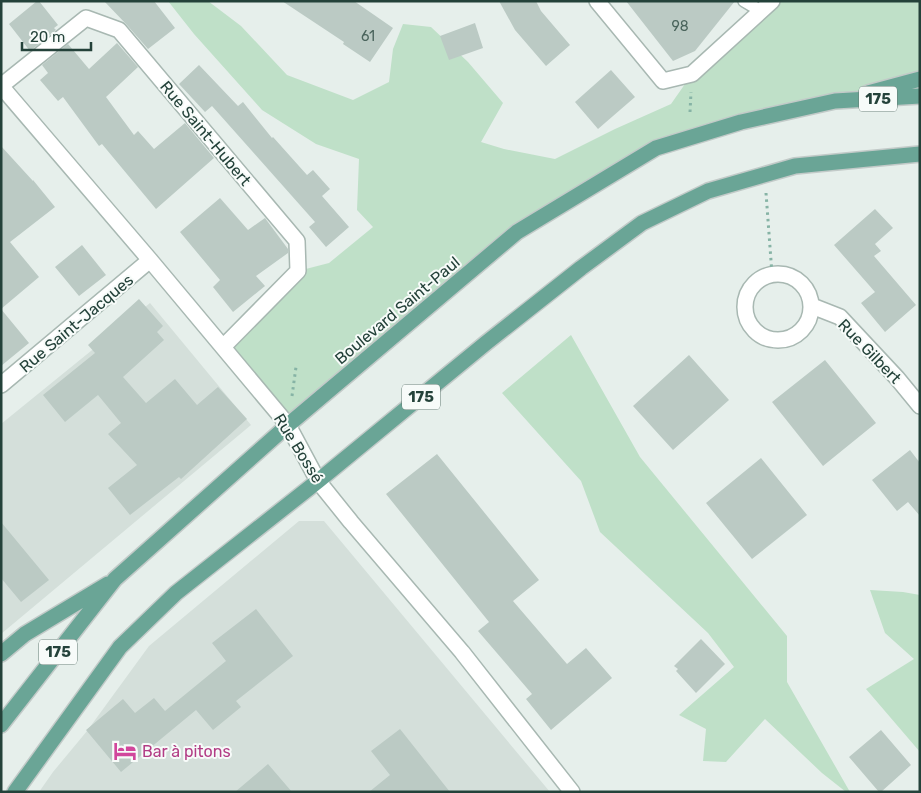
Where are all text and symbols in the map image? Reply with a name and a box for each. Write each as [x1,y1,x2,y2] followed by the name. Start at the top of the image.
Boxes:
[671,18,689,35] house number: 98
[22,20,91,52] scale bar
[30,28,65,46] text: 20 m
[361,28,375,45] house number: 61
[156,77,255,190] street label: Rue Saint-Hubert
[859,86,897,112] road number: 175
[331,253,464,368] street label: Boulevard Saint-Paul
[15,270,137,377] street label: Rue Saint-Jacques
[834,315,905,388] street label: Rue Gilbert
[402,384,440,410] road number: 175
[270,410,327,486] street label: Rue Bossé
[39,640,77,664] road number: 175
[112,738,138,764] hotel icon: Bar à pitons
[142,742,231,761] place label: Bar à pitons

